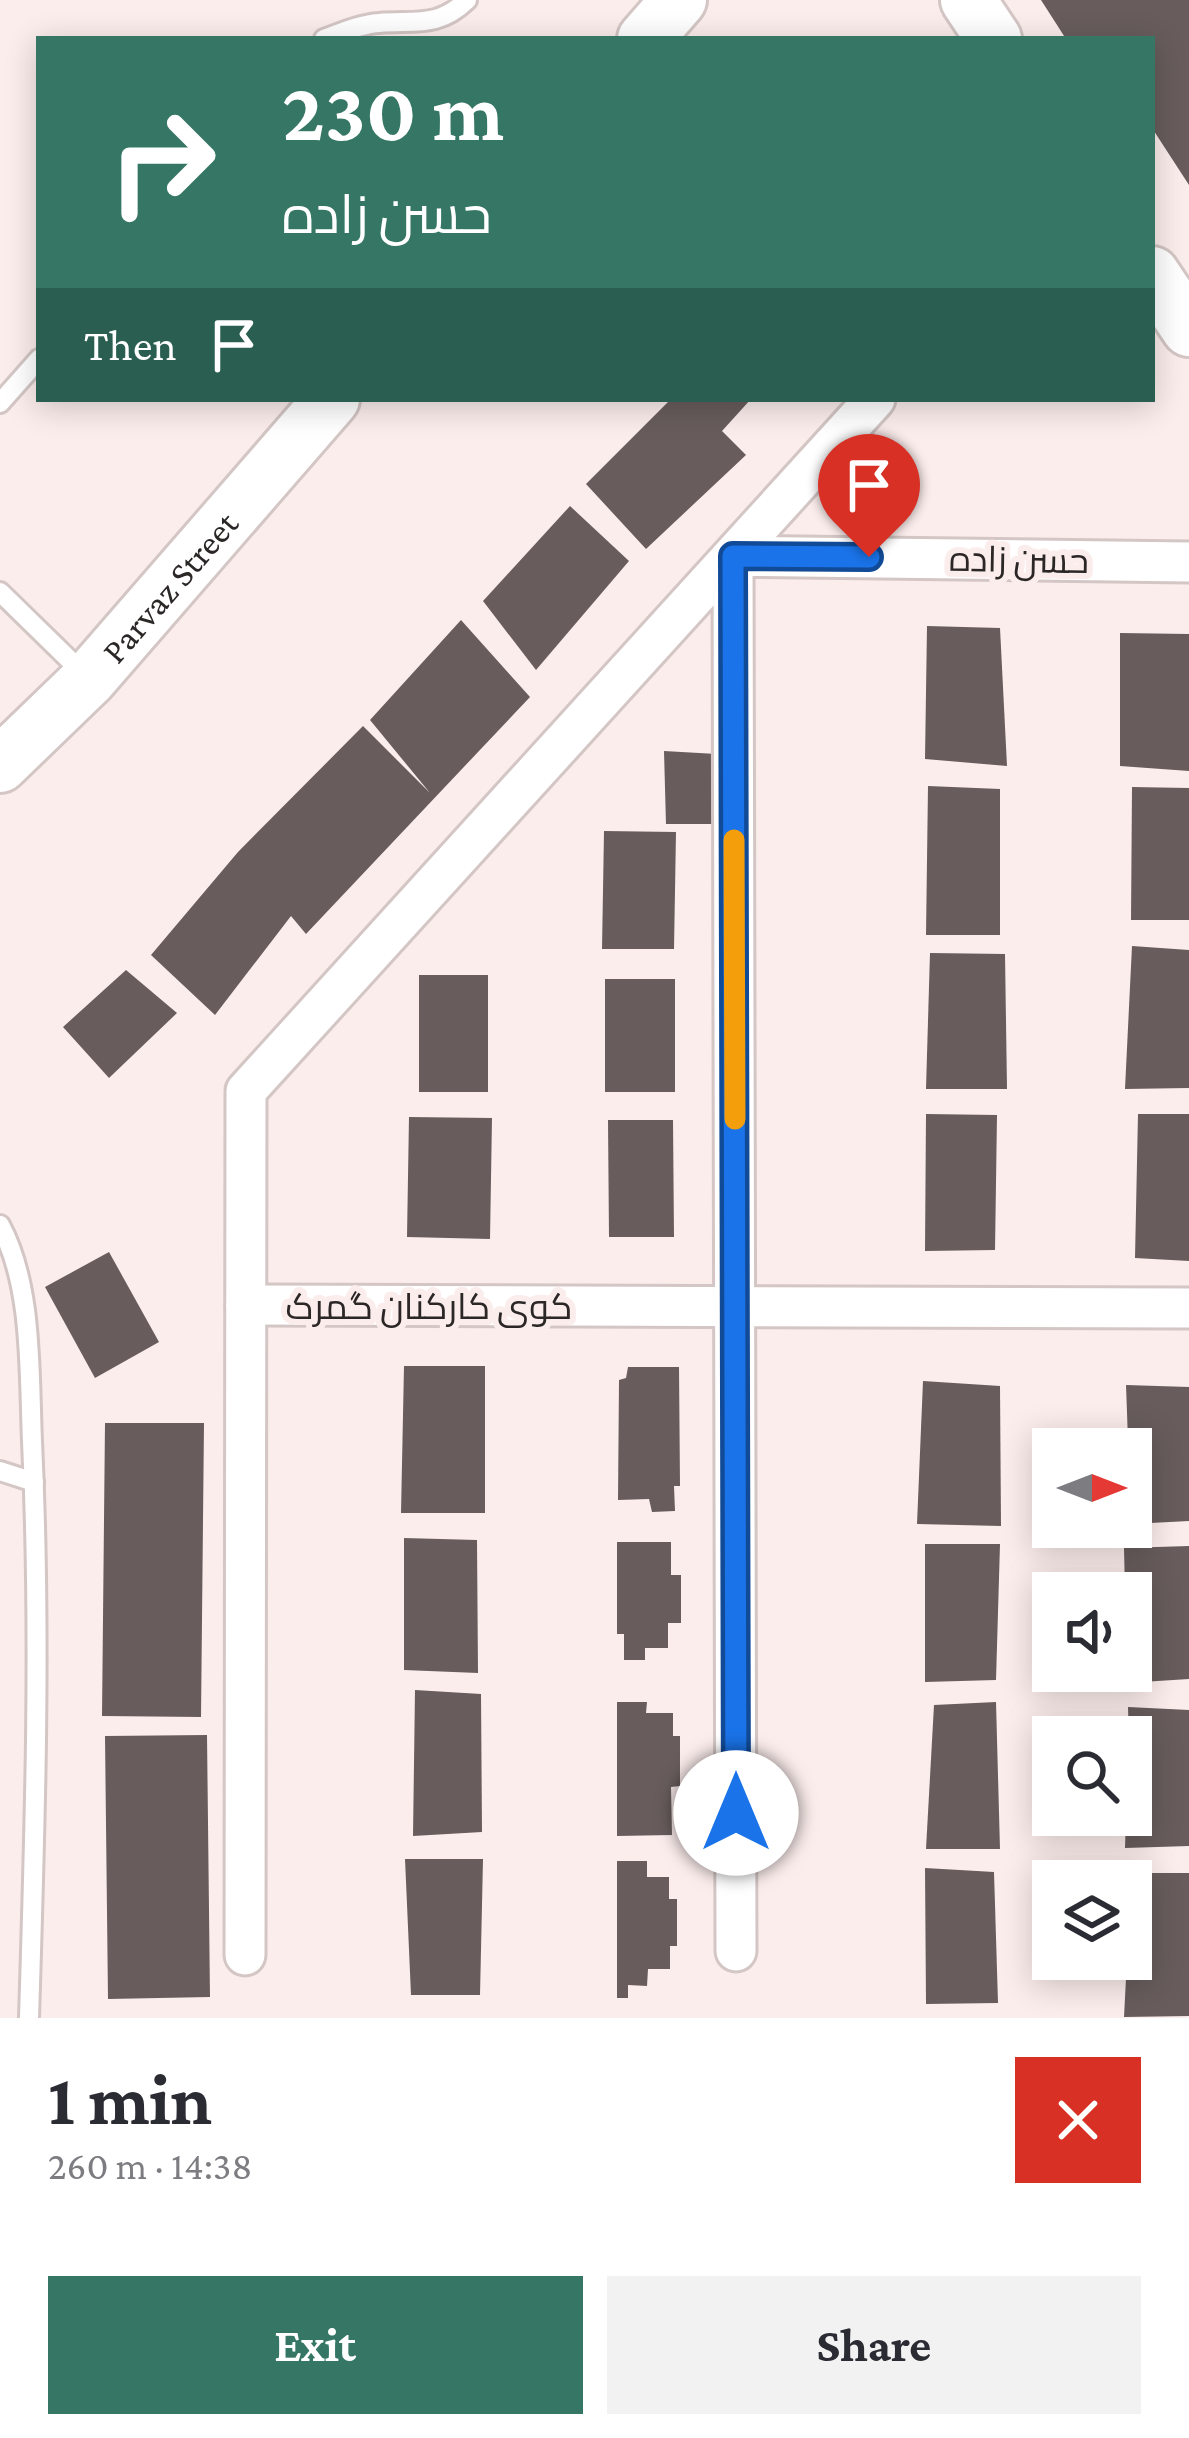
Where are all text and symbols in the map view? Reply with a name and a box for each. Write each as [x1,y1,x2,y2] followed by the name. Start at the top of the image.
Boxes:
[282,65,504,158] text: 230 m
[84,84,240,240] icon: right
[282,185,492,245] text: حسن زاده
[201,312,267,378] icon: arrive
[84,320,177,370] text: Then
[818,434,920,557] pin
[836,452,902,518] icon: arrive
[94,503,247,671] street label: Parvaz Street
[949,539,1089,582] street label: حسن زاده
[286,1287,572,1328] street label: کوی کارکنان گمرک
[1032,1428,1152,1548] north arrow
[1032,1428,1152,1980] map controls
[1032,1572,1152,1692] button: sound
[1032,1716,1152,1836] button: search
[673,1750,799,1876] position arrow
[1032,1860,1152,1980] button: layers
[1015,2057,1141,2183] button: close
[48,2059,212,2139] text: 1 min
[48,2144,252,2187] text: 260 m · 14:38
[48,2276,583,2414] button: Exit
[607,2276,1141,2414] button: Share

